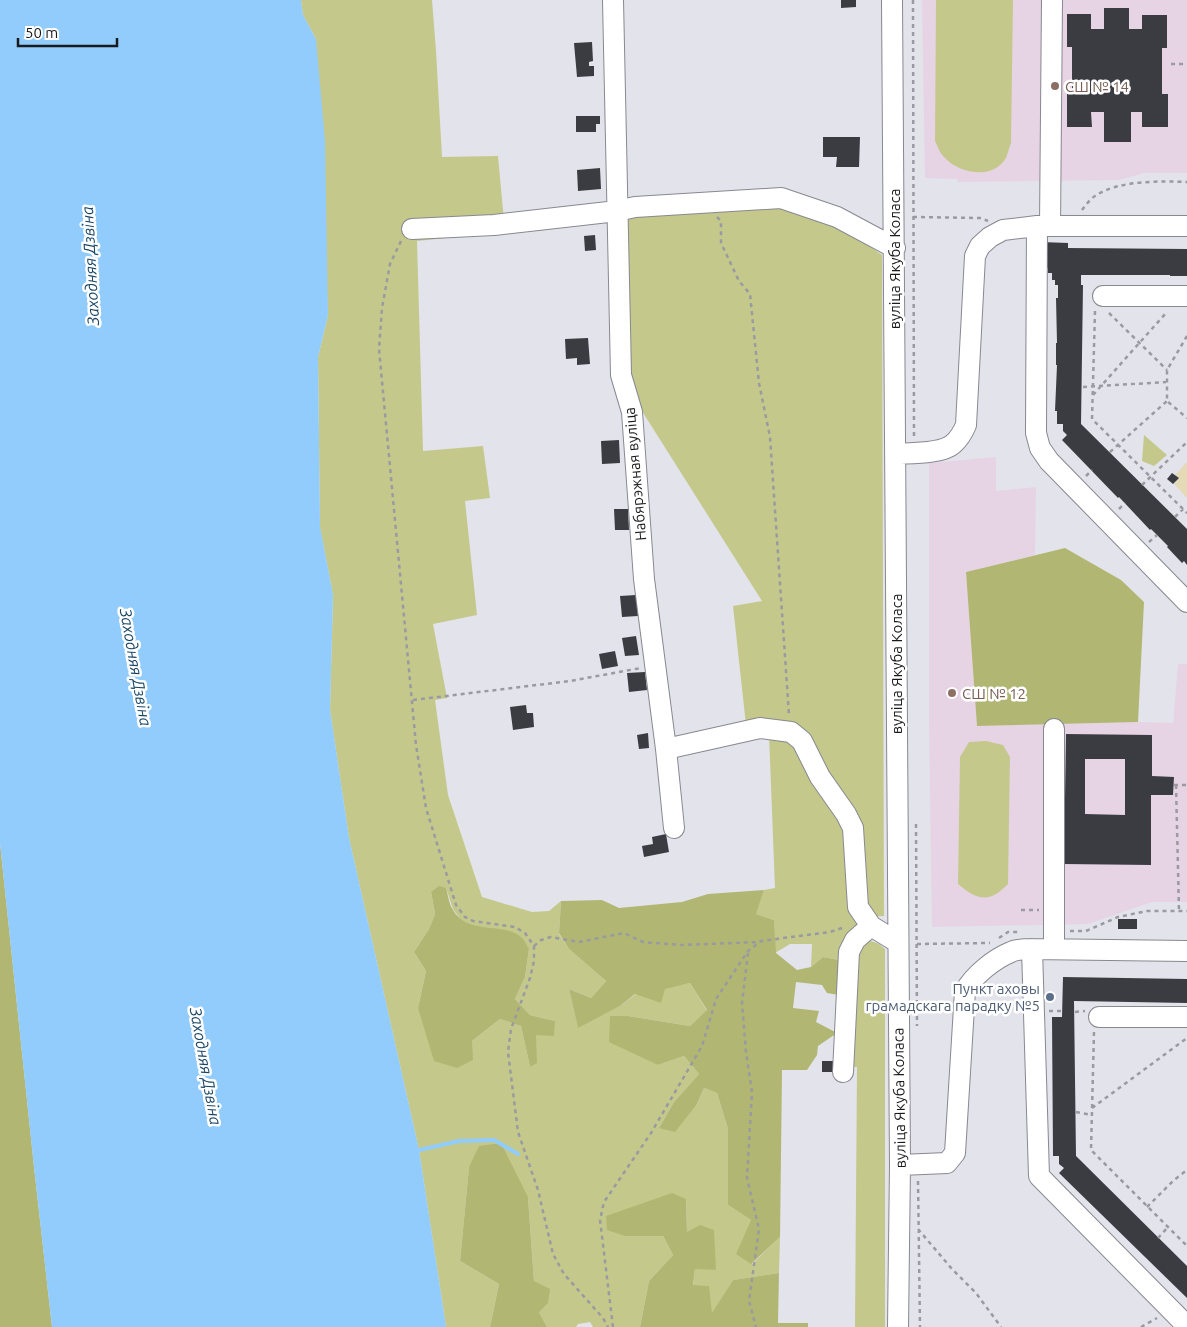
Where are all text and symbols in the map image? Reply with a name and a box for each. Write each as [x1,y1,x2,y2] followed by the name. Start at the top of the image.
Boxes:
[18,15,116,47] scale bar
[25,24,58,41] text: 50 m
[1065,78,1129,95] place label: СШ № 14
[1049,80,1061,92] marker: СШ № 14
[886,189,903,329] street label: вуліца Якуба Коласа
[78,206,102,327] water label: Заходняя Дзвіна
[621,406,649,542] street label: Набярэжная вуліца
[888,594,905,734] street label: вуліца Якуба Коласа
[117,606,155,728] water label: Заходняя Дзвіна
[962,685,1026,702] place label: СШ № 12
[946,687,958,699] marker: СШ № 12
[865,980,1040,1014] place label: Пункт аховы грамадскага парадку №5
[1044,991,1056,1003] marker: Пункт аховы грамадскага парадку №5
[187,1005,225,1127] water label: Заходняя Дзвіна
[889,1028,909,1168] street label: вуліца Якуба Коласа

